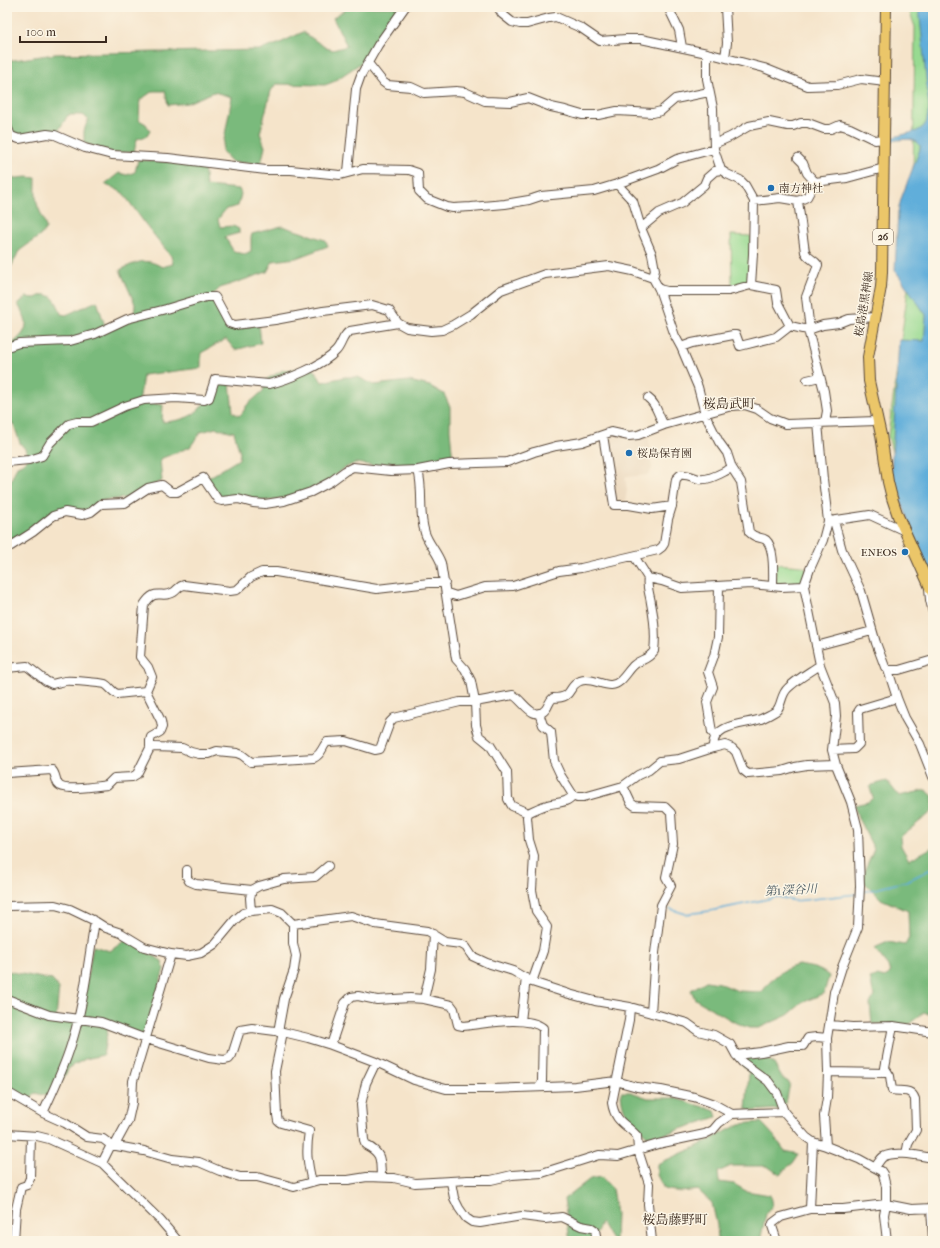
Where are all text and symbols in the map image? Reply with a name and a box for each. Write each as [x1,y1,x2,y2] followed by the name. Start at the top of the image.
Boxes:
[20,18,106,44] scale bar
[26,25,56,39] text: 100 m
[779,182,823,195] place label: 南方神社
[766,183,776,193] marker: 南方神社
[873,229,893,245] road number: 26
[852,270,876,338] street label: 桜島港黒神線
[703,396,755,411] district label: 桜島武町
[637,447,692,460] place label: 桜島保育園
[624,448,634,458] marker: 桜島保育園
[861,546,897,559] place label: ENEOS
[900,547,910,557] marker: ENEOS
[764,882,820,898] water label: 第1深谷川
[642,1212,708,1227] district label: 桜島藤野町

